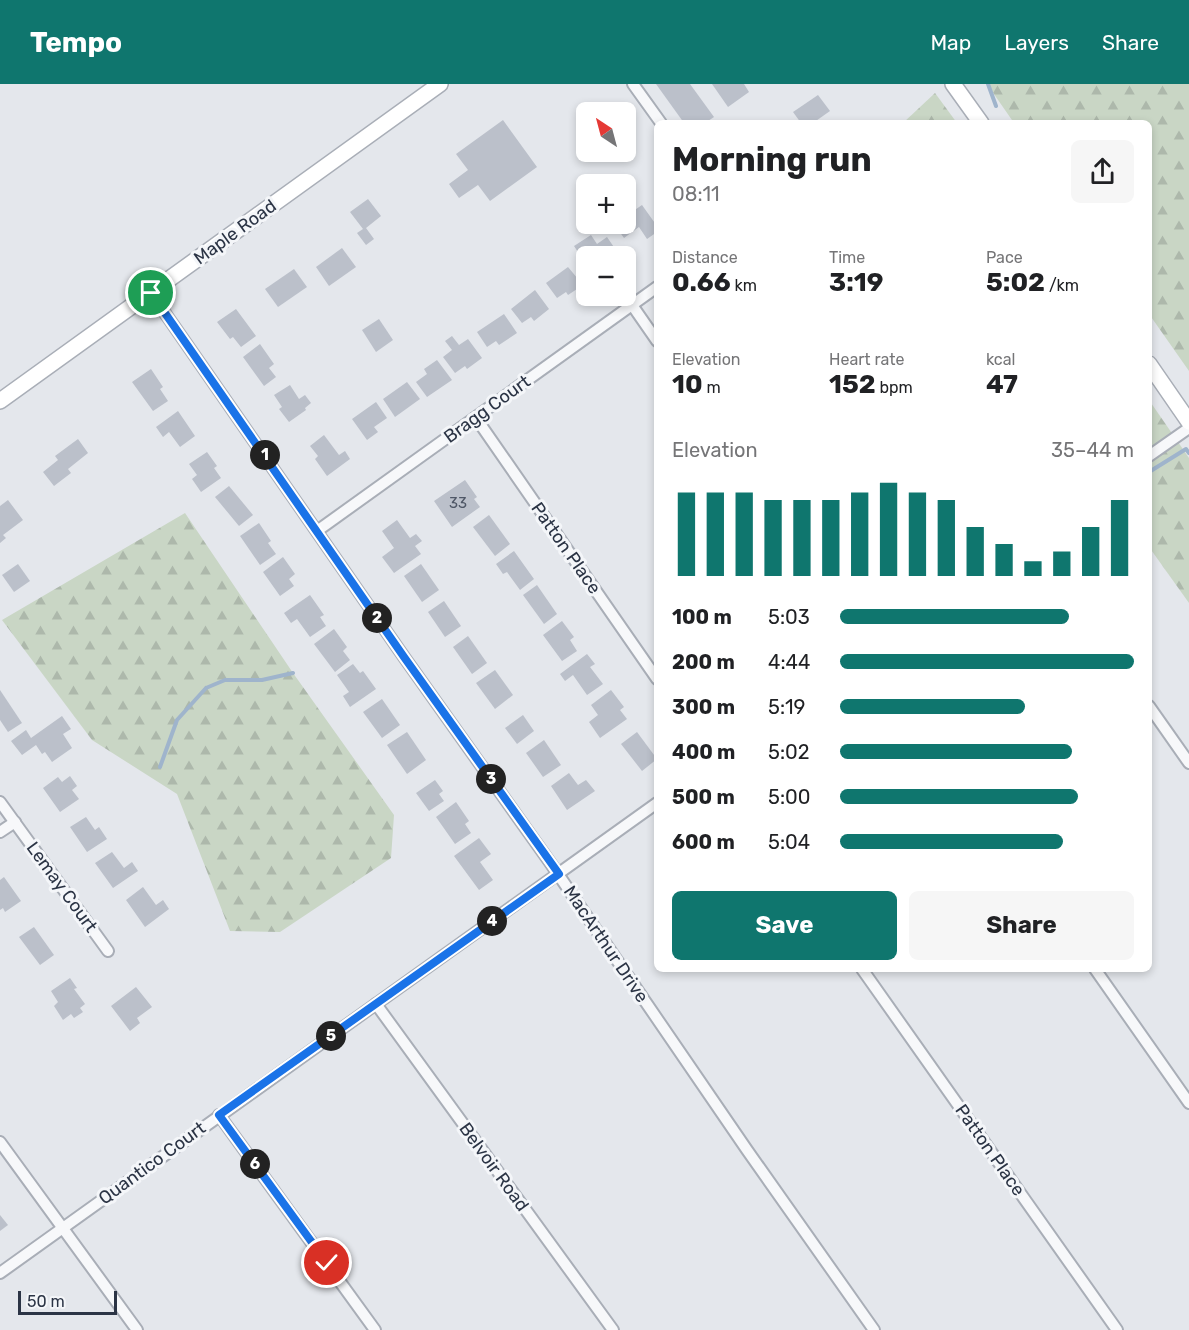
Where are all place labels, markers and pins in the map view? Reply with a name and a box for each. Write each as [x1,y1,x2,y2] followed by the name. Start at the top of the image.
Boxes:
[125,267,176,318] pin
[250,440,280,470] pin: 1
[362,603,392,633] pin: 2
[476,764,506,794] pin: 3
[477,906,507,936] pin: 4
[316,1021,346,1051] pin: 5
[240,1149,270,1179] pin: 6
[301,1237,352,1288] pin

